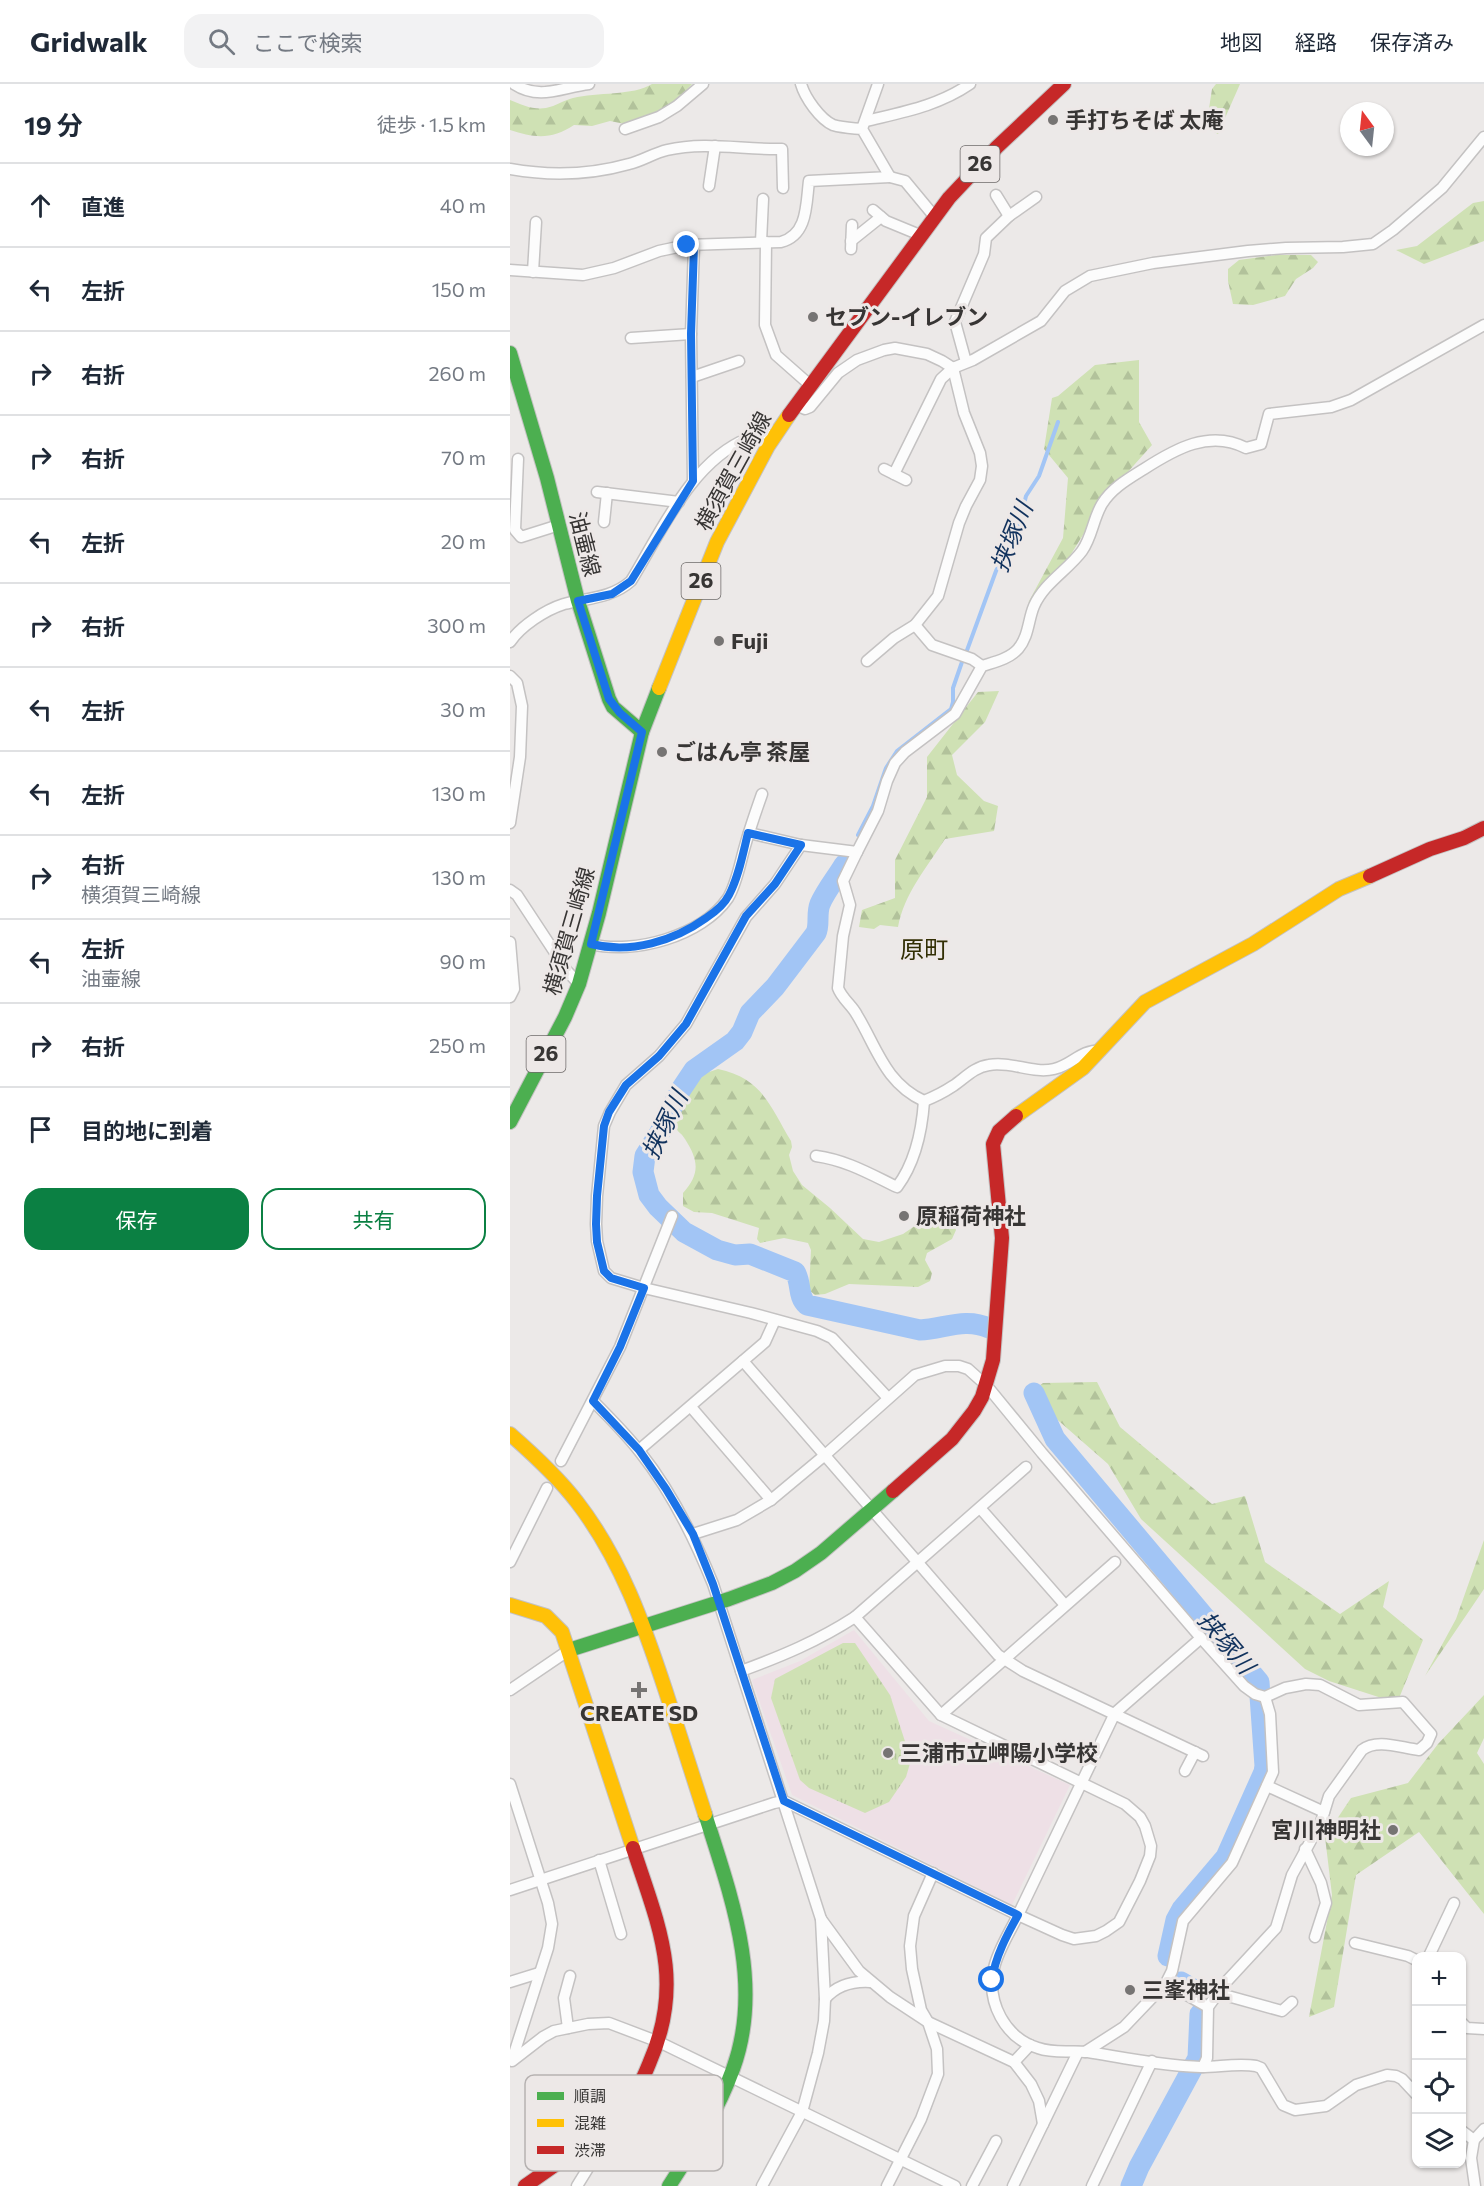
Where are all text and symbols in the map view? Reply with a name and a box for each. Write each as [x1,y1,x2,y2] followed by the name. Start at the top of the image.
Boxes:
[184,14,604,68] search box
[30,24,148,58] text: Gridwalk
[205,25,238,58] icon: search
[253,29,363,56] text: ここで検索
[1220,29,1262,54] text: 地図
[1295,29,1337,54] text: 経路
[1370,29,1454,54] text: 保存済み
[1340,102,1394,156] north arrow
[1065,106,1223,133] place label: 手打ちそば 太庵
[24,109,83,140] text: 19 分
[377,112,486,136] text: 徒歩 · 1.5 km
[1046,113,1060,127] marker: 手打ちそば 太庵
[960,146,1000,182] road number: 26
[24,189,57,222] icon: ahead
[81,193,125,220] text: 直進
[440,193,486,217] text: 40 m
[673,231,699,257] route end
[24,273,57,306] icon: left
[81,277,125,304] text: 左折
[432,277,486,301] text: 150 m
[825,303,988,330] place label: セブン-イレブン
[806,310,820,324] marker: セブン-イレブン
[24,357,57,390] icon: right
[81,361,125,388] text: 右折
[428,361,486,385] text: 260 m
[689,406,776,535] street label: 横須賀三崎線
[24,441,57,474] icon: right
[81,445,125,472] text: 右折
[441,445,486,469] text: 70 m
[984,495,1039,575] water label: 挟塚川
[564,509,607,579] street label: 油壷線
[24,525,57,558] icon: left
[81,529,125,556] text: 左折
[441,529,486,553] text: 20 m
[682,563,720,599] road number: 26
[24,609,57,642] icon: right
[81,613,125,640] text: 右折
[427,613,486,637] text: 300 m
[731,627,768,654] place label: Fuji
[712,634,726,648] marker: Fuji
[24,693,57,726] icon: left
[81,697,125,724] text: 左折
[440,697,486,721] text: 30 m
[674,738,810,765] place label: ごはん亭 茶屋
[655,745,669,759] marker: ごはん亭 茶屋
[24,777,57,810] icon: left
[81,781,125,808] text: 左折
[432,781,486,805] text: 130 m
[81,851,125,878] text: 右折
[24,861,57,894] icon: right
[537,864,600,998] street label: 横須賀三崎線
[432,865,486,889] text: 130 m
[81,882,201,906] text: 横須賀三崎線
[900,934,948,963] district label: 原町
[81,935,125,962] text: 左折
[24,945,57,978] icon: left
[440,949,486,973] text: 90 m
[81,966,141,990] text: 油壷線
[24,1029,57,1062] icon: right
[81,1033,125,1060] text: 右折
[429,1033,486,1057] text: 250 m
[526,1036,566,1072] road number: 26
[635,1083,694,1163] water label: 挟塚川
[24,1113,57,1146] icon: arrive
[81,1117,213,1144] text: 目的地に到着
[24,1188,249,1250] button: 保存
[261,1188,486,1250] button: 共有
[916,1202,1026,1229] place label: 原稲荷神社
[897,1209,911,1223] marker: 原稲荷神社
[1193,1605,1263,1681] water label: 挟塚川
[632,1683,646,1697] marker: CREATE SD
[580,1699,698,1726] place label: CREATE SD
[900,1739,1098,1766] place label: 三浦市立岬陽小学校
[881,1746,895,1760] marker: 三浦市立岬陽小学校
[1271,1816,1381,1843] place label: 宮川神明社
[1386,1823,1400,1837] marker: 宮川神明社
[1412,1952,1466,2168] map controls
[1412,1952,1466,2006] button: +
[978,1966,1004,1992] route start
[1142,1976,1230,2003] place label: 三峯神社
[1123,1983,1137,1997] marker: 三峯神社
[1412,2006,1466,2060] button: −
[1412,2060,1466,2114] button: locate
[525,2075,723,2171] legend
[574,2086,606,2105] text: 順調
[574,2113,606,2132] text: 混雑
[1412,2114,1466,2168] button: layers
[574,2140,606,2159] text: 渋滞

